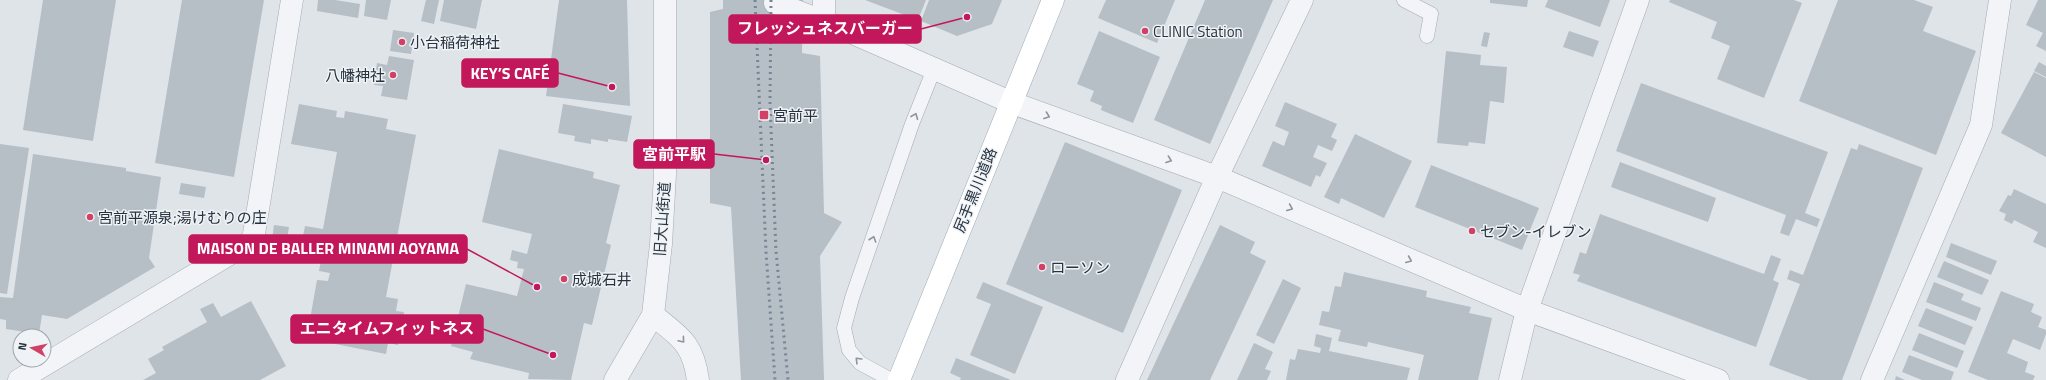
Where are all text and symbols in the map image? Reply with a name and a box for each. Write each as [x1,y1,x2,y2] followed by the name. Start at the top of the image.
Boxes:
[729,15,921,43] callout: フレッシュネスバーガー
[737,16,913,40] text: フレッシュネスバーガー
[1153,20,1243,43] place label: CLINIC Station
[1140,26,1150,36] marker: CLINIC Station
[410,31,500,54] place label: 小台稲荷神社
[397,37,407,47] marker: 小台稲荷神社
[462,59,558,87] callout: KEY’S CAFÉ
[470,61,550,85] text: KEY’S CAFÉ
[325,64,385,87] place label: 八幡神社
[388,70,398,80] marker: 八幡神社
[773,104,818,127] place label: 宮前平
[758,109,770,121] marker: 宮前平
[1043,111,1050,119] one-way arrow
[911,112,919,119] one-way arrow
[634,140,714,168] callout: 宮前平駅
[642,142,706,166] text: 宮前平駅
[947,144,1003,236] street label: 尻手黒川道路
[1165,155,1172,164] one-way arrow
[648,181,676,257] street label: 旧大山街道
[1286,204,1293,212] one-way arrow
[98,206,267,229] place label: 宮前平源泉;湯けむりの庄
[85,212,95,222] marker: 宮前平源泉;湯けむりの庄
[1480,220,1592,243] place label: セブン-イレブン
[1467,226,1477,236] marker: セブン-イレブン
[189,235,467,263] callout: MAISON DE BALLER MINAMI AOYAMA
[868,235,876,242] one-way arrow
[197,236,460,260] text: MAISON DE BALLER MINAMI AOYAMA
[1406,255,1413,263] one-way arrow
[1050,256,1110,279] place label: ローソン
[1037,262,1047,272] marker: ローソン
[572,268,632,291] place label: 成城石井
[559,274,569,284] marker: 成城石井
[291,315,483,343] callout: エニタイムフィットネス
[300,316,474,340] text: エニタイムフィットネス
[12,328,52,368] north arrow
[678,335,685,343] one-way arrow
[14,341,31,351] text: N
[855,357,863,365] one-way arrow

